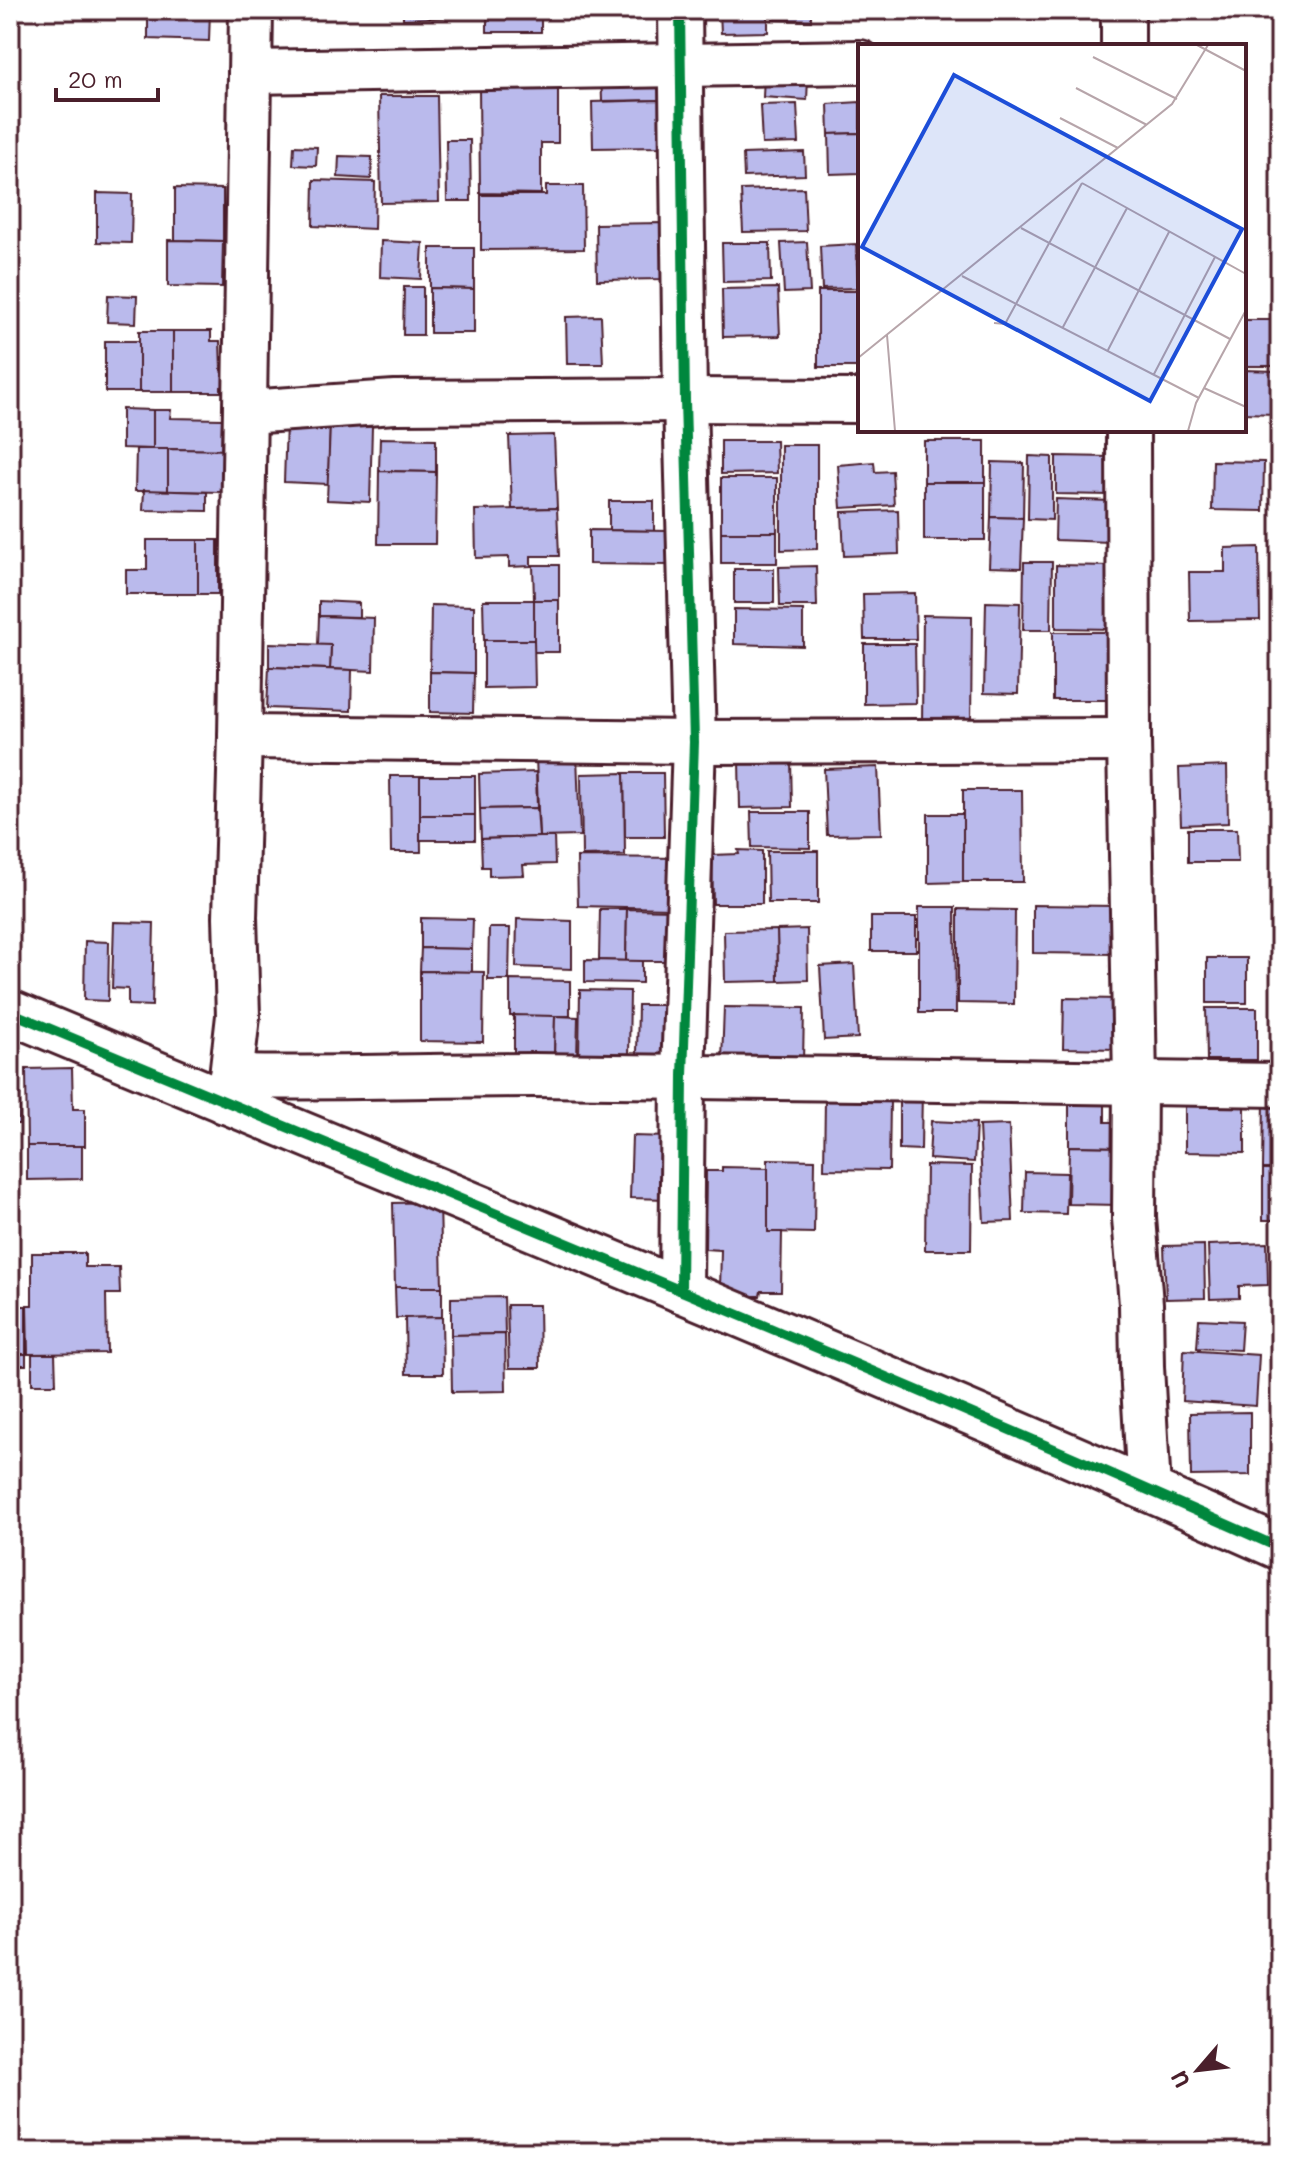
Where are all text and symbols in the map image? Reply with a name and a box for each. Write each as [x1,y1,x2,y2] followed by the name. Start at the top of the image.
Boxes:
[858,44,1246,432] inset map
[56,52,158,102] scale bar
[68,63,123,94] text: 20 m
[1158,2030,1238,2110] north arrow
[1163,2066,1196,2093] text: U

